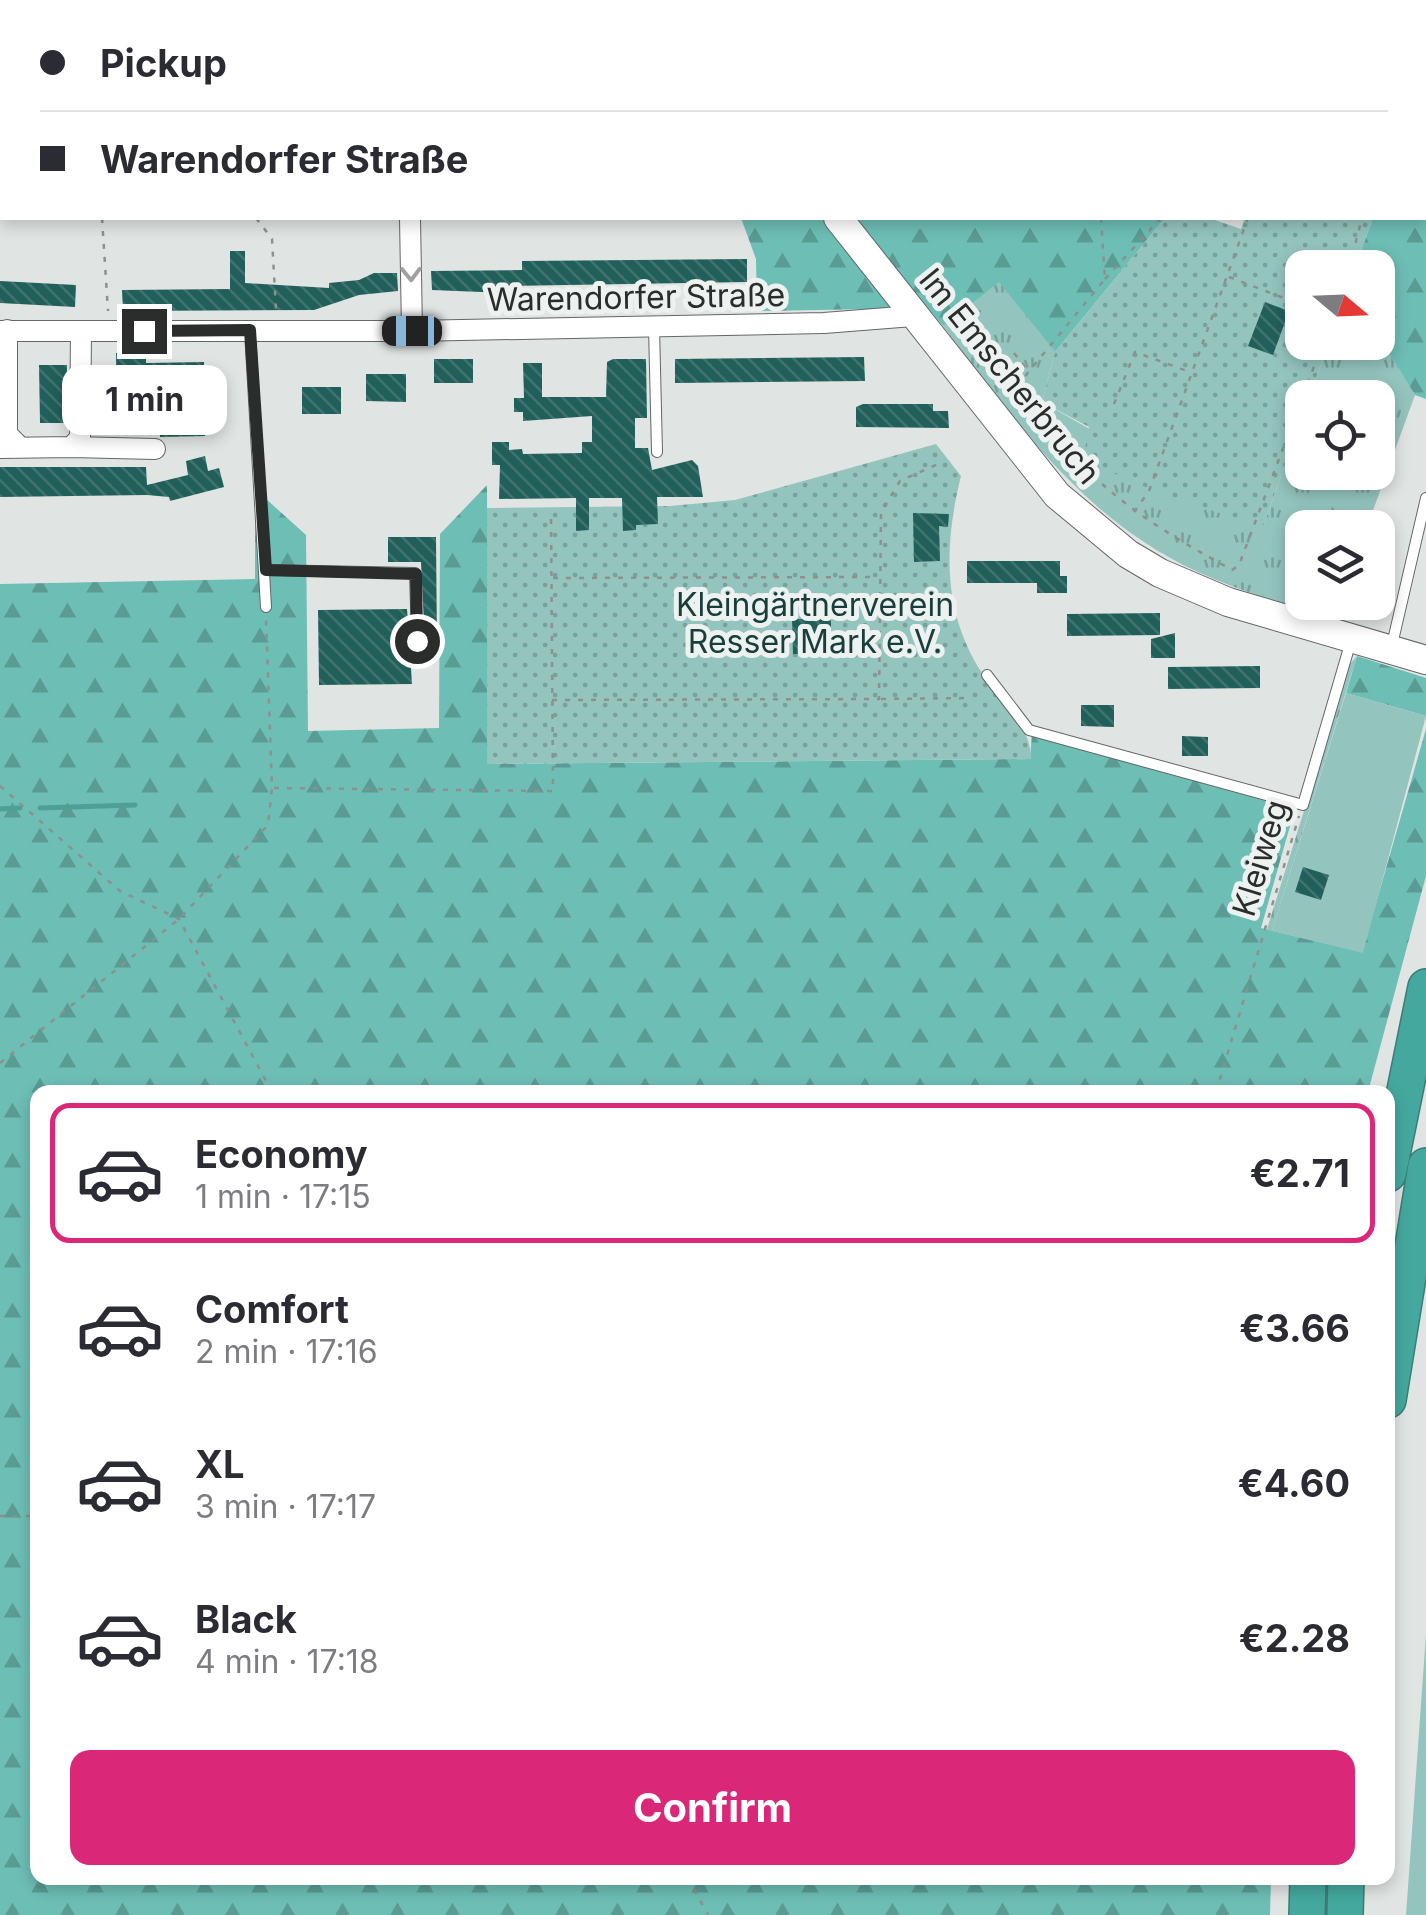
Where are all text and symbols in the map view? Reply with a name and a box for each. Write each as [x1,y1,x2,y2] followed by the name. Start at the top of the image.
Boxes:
[100,40,227,86] text: Pickup
[100,136,468,182] text: Warendorfer Straße
[1285,250,1395,360] north arrow
[1285,250,1395,620] map controls
[911,260,1109,492] street label: Im Emscherbruch
[400,268,422,283] one-way arrow
[487,275,785,319] street label: Warendorfer Straße
[122,309,167,354] route end
[382,316,442,346] car
[62,366,226,436] callout: 1 min
[105,380,184,419] text: 1 min
[1285,380,1395,490] button: locate
[1285,510,1395,620] button: layers
[676,585,954,661] park label: Kleingärtnerverein Resser Mark e.V.
[395,619,440,664] route start
[1224,795,1296,921] street label: Kleiweg
[75,1128,165,1218] icon: car
[195,1131,368,1177] text: Economy
[1250,1150,1350,1196] text: €2.71
[195,1177,371,1216] text: 1 min · 17:15
[75,1283,165,1373] icon: car
[195,1286,349,1332] text: Comfort
[1239,1305,1350,1351] text: €3.66
[195,1332,378,1371] text: 2 min · 17:16
[75,1438,165,1528] icon: car
[195,1441,245,1487] text: XL
[1238,1460,1350,1506] text: €4.60
[195,1487,376,1526] text: 3 min · 17:17
[75,1593,165,1683] icon: car
[195,1596,297,1642] text: Black
[1239,1615,1350,1661] text: €2.28
[195,1642,379,1681] text: 4 min · 17:18
[70,1750,1355,1865] button: Confirm

